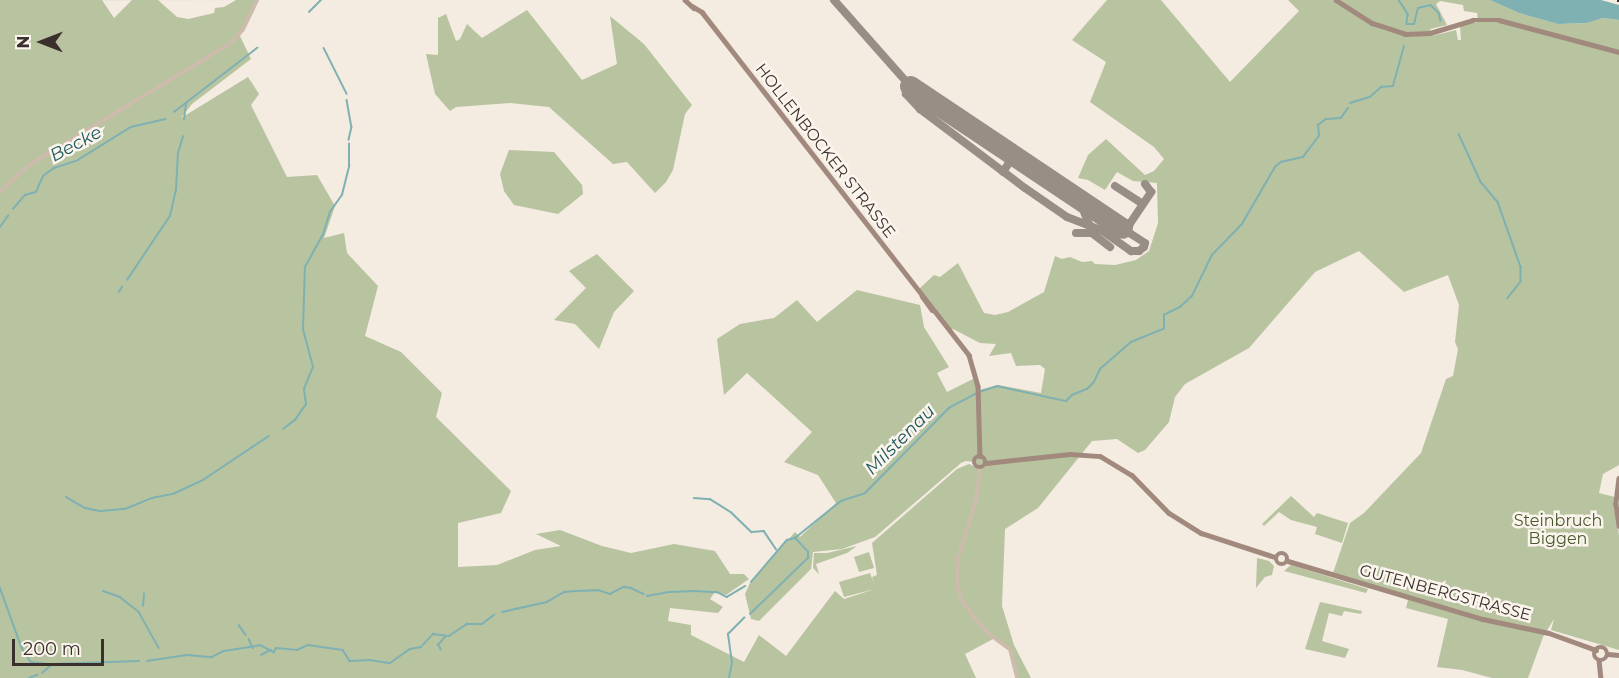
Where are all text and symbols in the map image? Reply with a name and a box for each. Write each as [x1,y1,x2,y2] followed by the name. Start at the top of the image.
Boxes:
[12,12,72,72] north arrow
[14,36,33,48] text: N
[751,60,899,242] street label: HOLLENBOCKER STRASSE
[46,121,106,167] water label: Becke
[861,401,939,479] water label: Milstenau
[1514,511,1602,549] park label: Steinbruch Biggen
[1357,561,1533,625] street label: GUTENBERGSTRASSE
[15,627,106,665] scale bar
[23,638,81,660] text: 200 m

